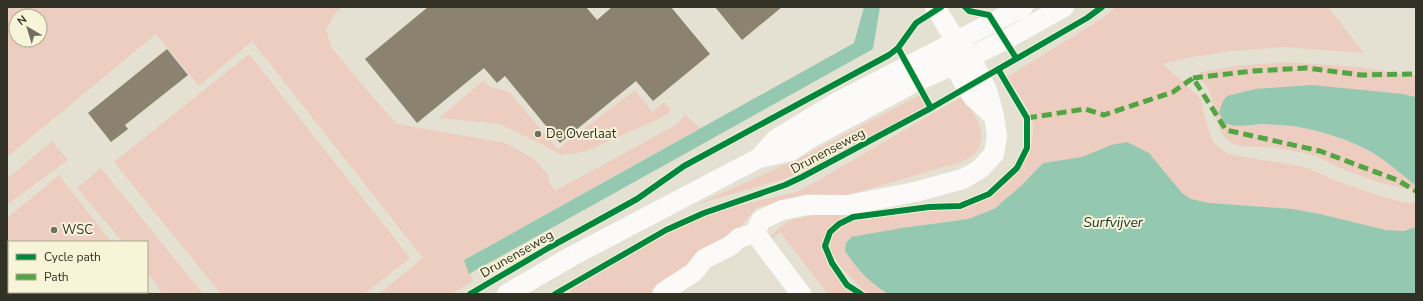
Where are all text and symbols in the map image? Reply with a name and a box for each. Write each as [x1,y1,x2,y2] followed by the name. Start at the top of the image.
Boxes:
[8,8,48,48] north arrow
[14,12,30,29] text: N
[788,124,868,178] street label: Drunenseweg
[546,125,617,143] place label: De Overlaat
[533,129,543,139] marker: De Overlaat
[1083,213,1144,232] water label: Surfvijver
[62,221,93,239] place label: WSC
[49,225,59,235] marker: WSC
[477,226,557,282] street label: Drunenseweg
[8,241,148,293] legend
[44,249,101,265] text: Cycle path
[44,269,69,285] text: Path

